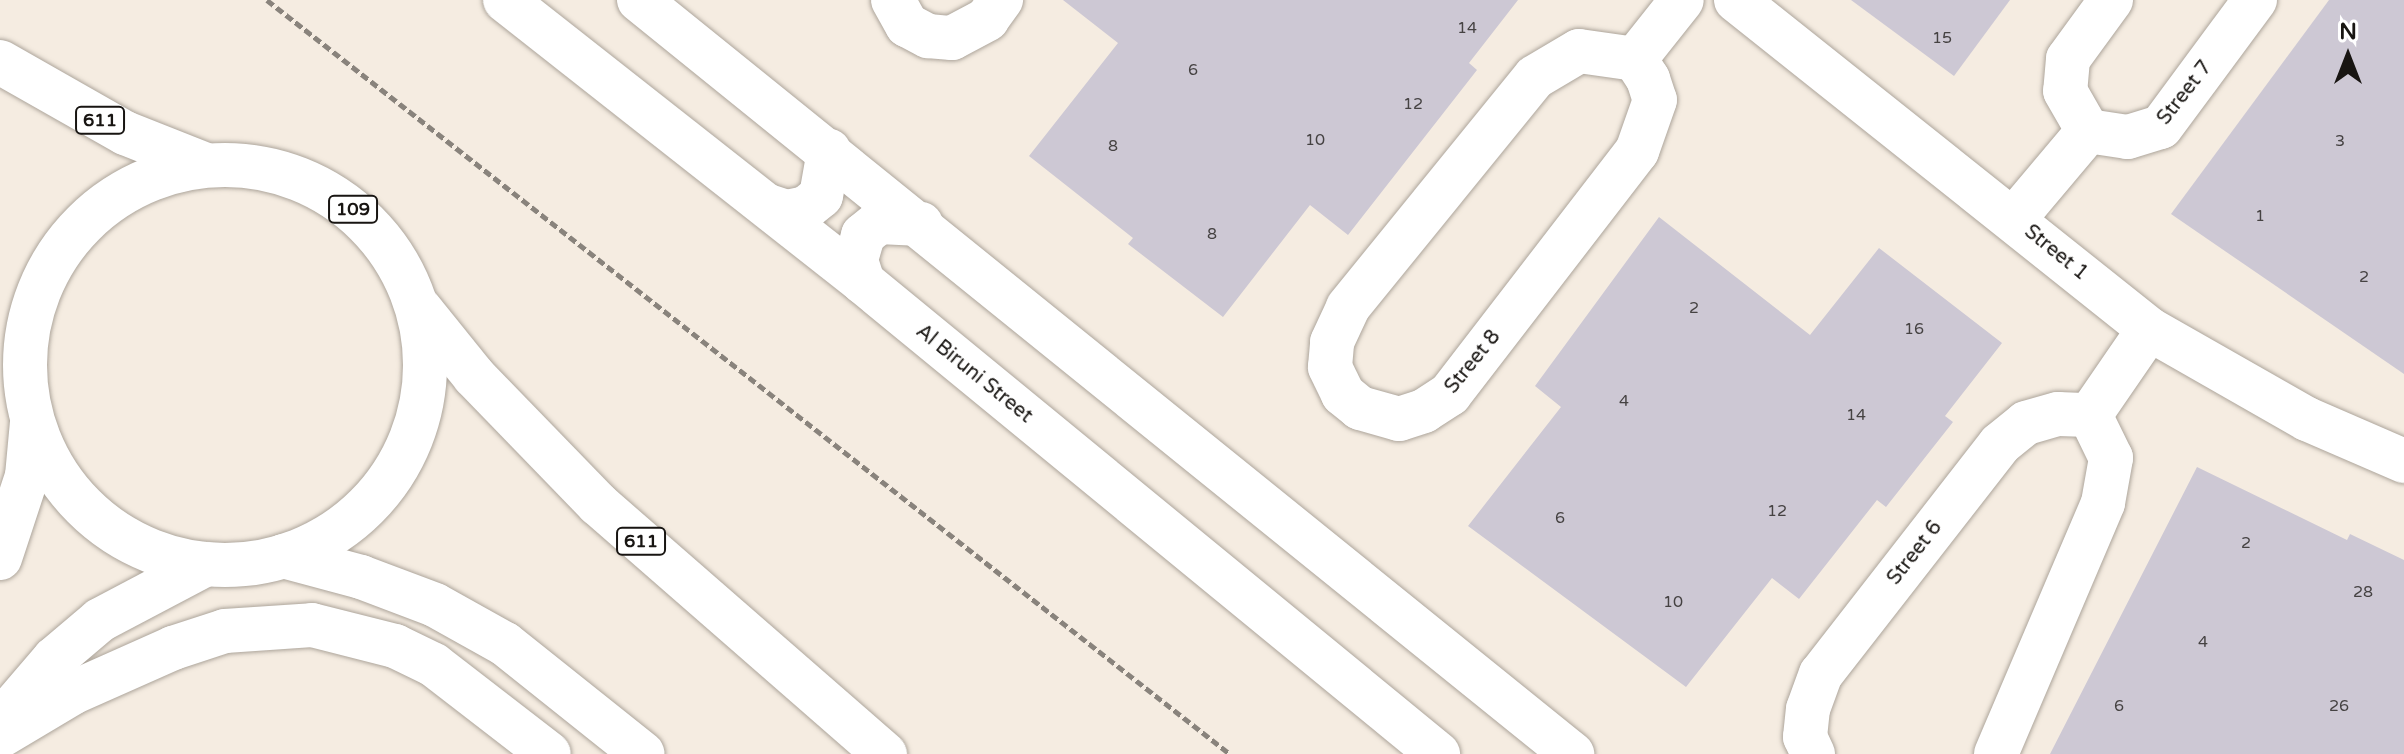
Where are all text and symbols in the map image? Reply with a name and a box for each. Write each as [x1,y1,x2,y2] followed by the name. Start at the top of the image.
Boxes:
[2308,16,2388,96] north arrow
[1457,18,1477,38] house number: 14
[2339,19,2357,45] text: N
[1932,28,1952,48] house number: 15
[2152,56,2218,130] street label: Street 7
[1188,60,1198,80] house number: 6
[1403,94,1423,114] house number: 12
[74,106,126,134] road number: 611
[1305,130,1325,150] house number: 10
[2335,131,2345,151] house number: 3
[1108,136,1118,156] house number: 8
[327,195,379,223] road number: 109
[2255,206,2265,226] house number: 1
[2019,220,2093,286] street label: Street 1
[1207,224,1217,244] house number: 8
[2359,267,2369,287] house number: 2
[1689,298,1699,318] house number: 2
[1904,319,1924,339] house number: 16
[911,320,1037,428] street label: Al Biruni Street
[1440,325,1506,399] street label: Street 8
[1619,391,1629,411] house number: 4
[1846,405,1866,425] house number: 14
[1767,501,1787,521] house number: 12
[1555,508,1565,528] house number: 6
[1882,516,1948,590] street label: Street 6
[615,527,667,555] road number: 611
[2241,533,2251,553] house number: 2
[2353,582,2373,602] house number: 28
[1663,592,1683,612] house number: 10
[2198,632,2208,652] house number: 4
[2114,696,2124,716] house number: 6
[2329,696,2349,716] house number: 26

